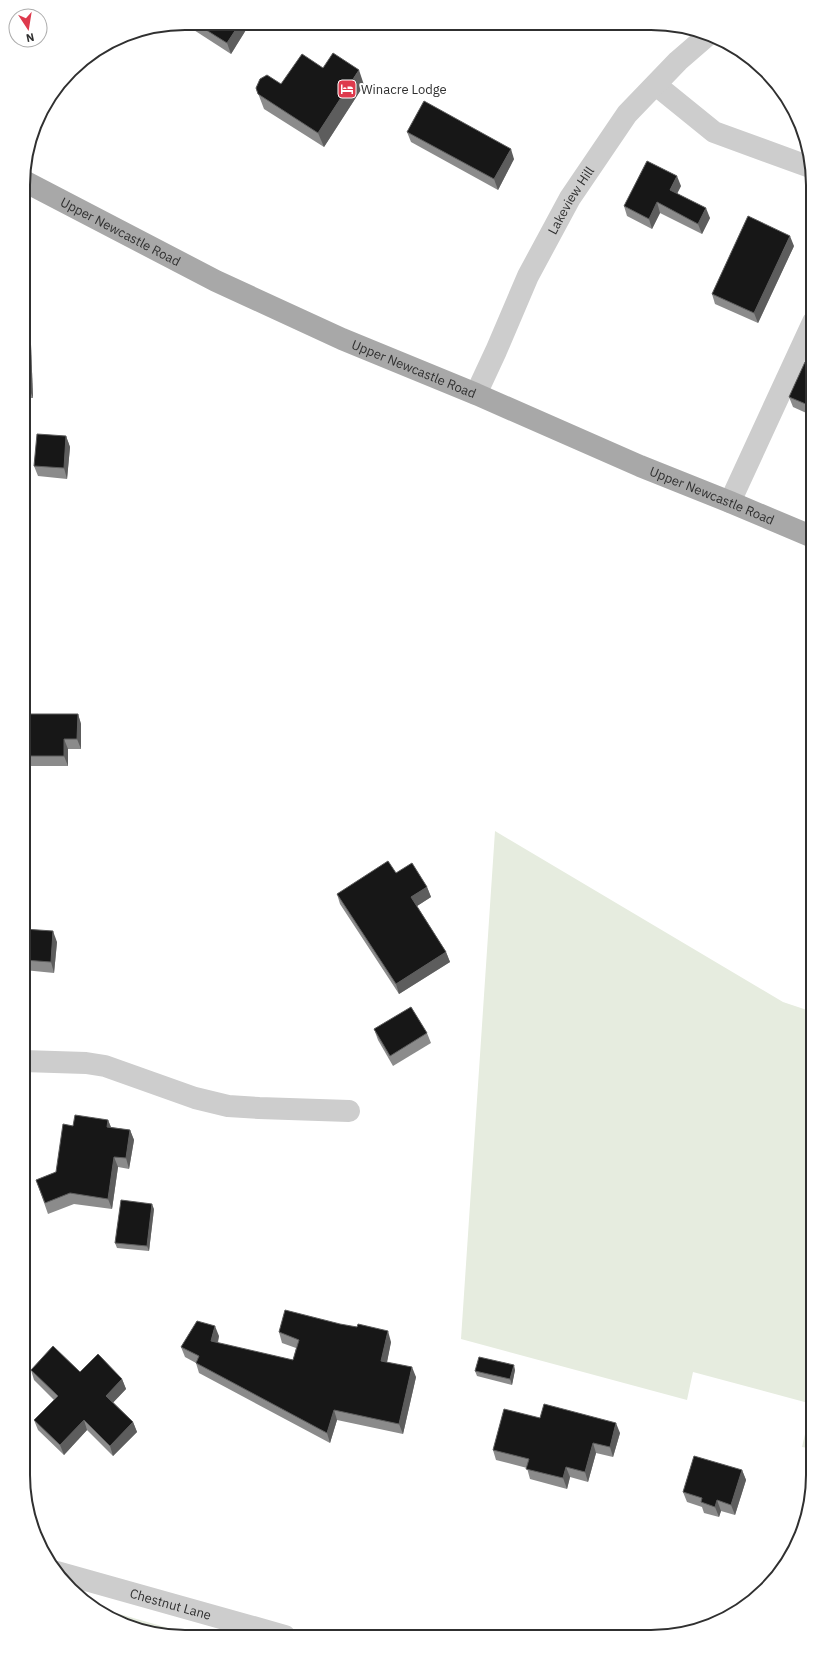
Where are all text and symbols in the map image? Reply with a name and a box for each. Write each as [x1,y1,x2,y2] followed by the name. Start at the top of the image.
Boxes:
[8,8,48,48] north arrow
[25,30,35,45] text: N
[336,78,358,100] hotel icon: Winacre Lodge
[361,81,447,98] place label: Winacre Lodge
[544,163,598,237] street label: Lakeview Hill
[58,193,184,270] street label: Upper Newcastle Road
[349,335,479,402] street label: Upper Newcastle Road
[647,462,777,528] street label: Upper Newcastle Road
[128,1584,213,1623] street label: Chestnut Lane

